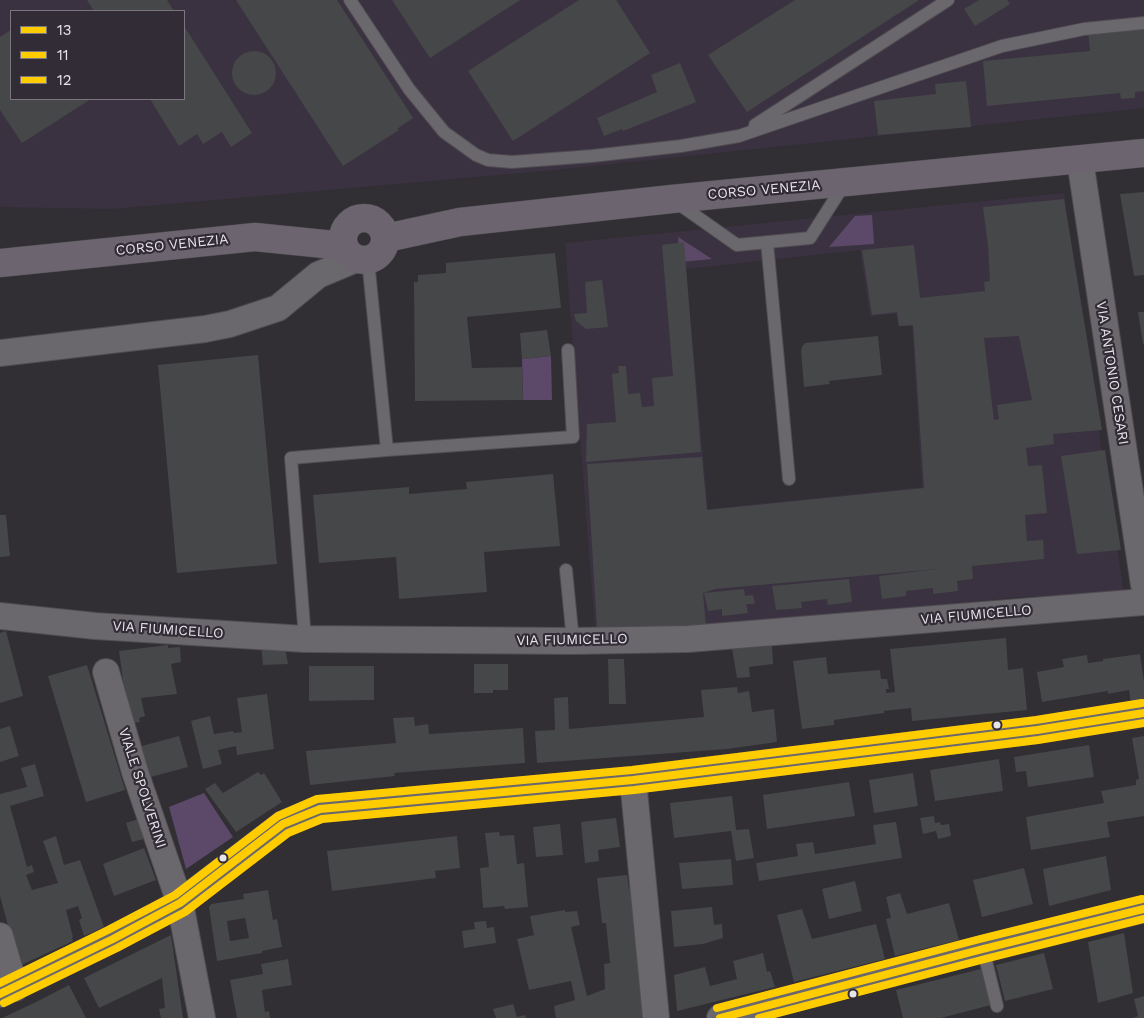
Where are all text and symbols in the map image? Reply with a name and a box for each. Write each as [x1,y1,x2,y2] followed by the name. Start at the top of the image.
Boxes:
[10,10,185,100] legend
[57,21,72,39] text: 13
[57,46,69,64] text: 11
[57,71,72,89] text: 12
[707,177,821,203] street label: CORSO VENEZIA
[115,231,229,259] street label: CORSO VENEZIA
[1092,300,1132,446] street label: VIA ANTONIO CESARI
[920,602,1032,628] street label: VIA FIUMICELLO
[112,618,224,642] street label: VIA FIUMICELLO
[516,631,628,649] street label: VIA FIUMICELLO
[992,720,1002,730] unlabelled marker
[115,726,169,850] street label: VIALE SPOLVERINI
[218,853,228,863] unlabelled marker
[848,989,858,999] unlabelled marker

